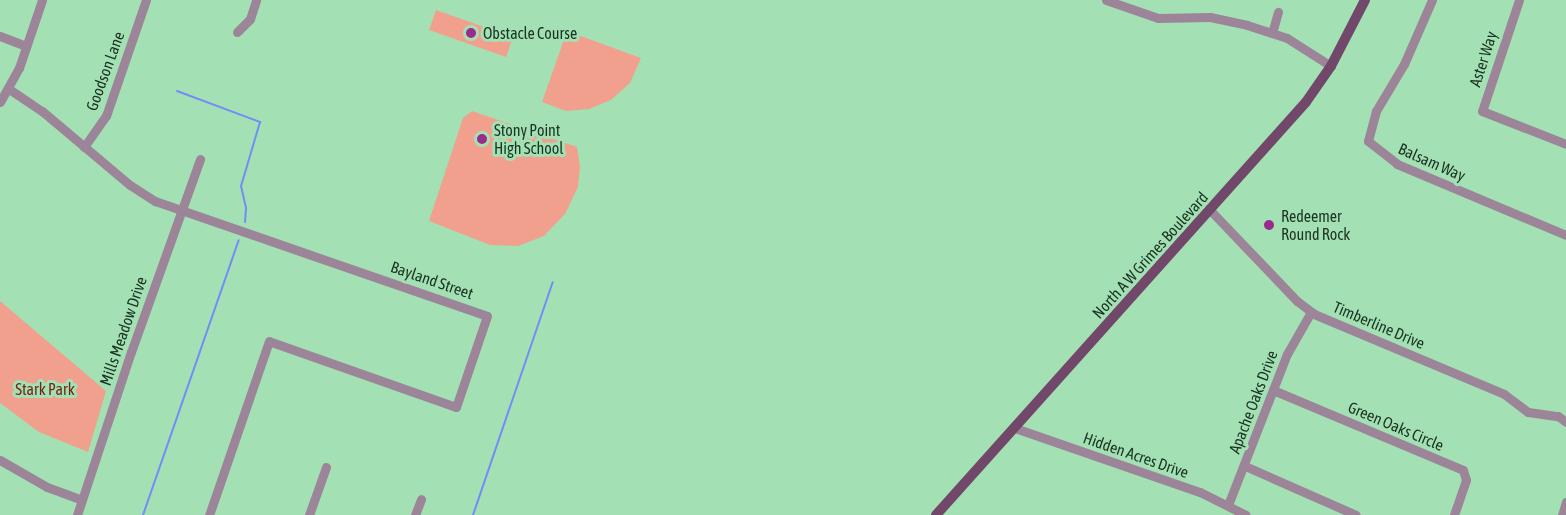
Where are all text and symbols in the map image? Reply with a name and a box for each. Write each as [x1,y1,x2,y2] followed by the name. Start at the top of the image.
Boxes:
[483,23,577,43] place label: Obstacle Course
[464,26,478,40] marker: Obstacle Course
[82,29,128,113] street label: Goodson Lane
[1465,29,1501,89] street label: Aster Way
[494,120,563,158] place label: Stony Point High School
[475,132,489,146] marker: Stony Point High School
[1396,139,1468,185] street label: Balsam Way
[1088,188,1212,322] street label: North A W Grimes Boulevard
[1281,206,1350,244] place label: Redeemer Round Rock
[1262,218,1276,232] marker: Redeemer Round Rock
[388,257,476,303] street label: Bayland Street
[95,274,151,388] street label: Mills Meadow Drive
[1330,297,1428,353] street label: Timberline Drive
[1225,348,1281,456] street label: Apache Oaks Drive
[15,379,75,399] park label: Stark Park
[1345,397,1447,455] street label: Green Oaks Circle
[1081,428,1191,482] street label: Hidden Acres Drive

